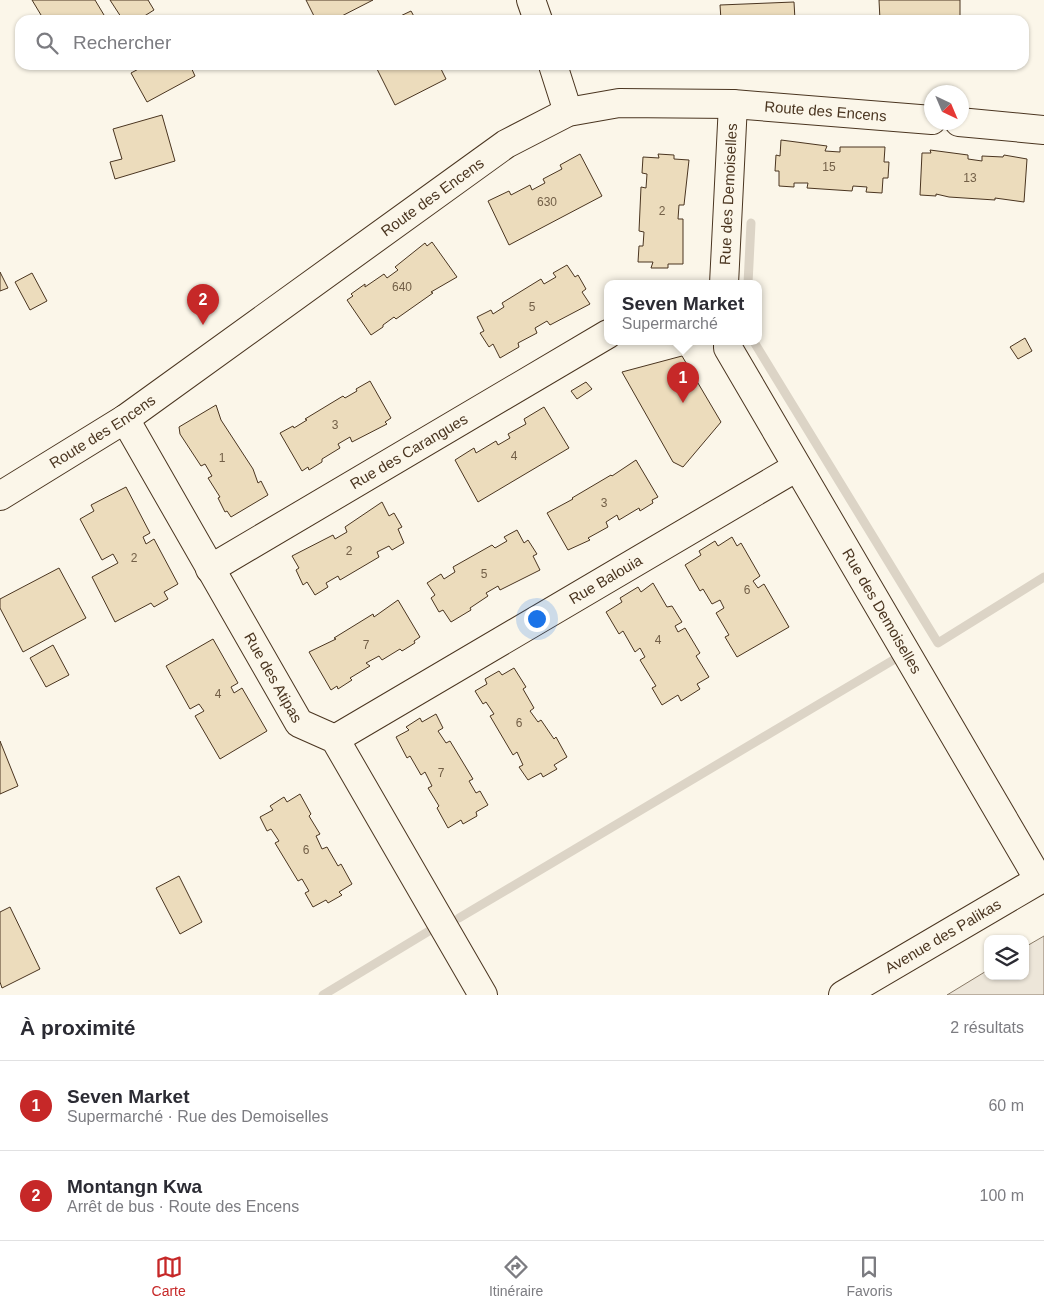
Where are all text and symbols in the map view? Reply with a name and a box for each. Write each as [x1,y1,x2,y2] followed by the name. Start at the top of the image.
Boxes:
[15,15,1029,70] search box
[33,29,61,57] icon: search
[73,32,171,53] text: Rechercher
[924,85,969,130] north arrow
[764,98,887,124] street label: Route des Encens
[716,123,740,265] street label: Rue des Demoiselles
[377,154,487,239] street label: Route des Encens
[822,160,836,174] house number: 15
[963,171,977,185] house number: 13
[537,195,557,209] house number: 630
[659,204,666,218] house number: 2
[392,280,412,294] house number: 640
[604,280,762,345] popup
[187,284,219,325] pin: 2
[622,293,744,314] text: Seven Market
[529,300,536,314] house number: 5
[622,315,718,332] text: Supermarché
[667,362,699,403] pin: 1
[46,391,158,472] street label: Route des Encens
[347,410,470,492] street label: Rue des Carangues
[332,418,339,432] house number: 3
[511,449,518,463] house number: 4
[219,451,226,465] house number: 1
[601,496,608,510] house number: 3
[346,544,353,558] house number: 2
[839,546,925,677] street label: Rue des Demoiselles
[131,551,138,565] house number: 2
[566,551,645,607] street label: Rue Balouia
[481,567,488,581] house number: 5
[744,583,751,597] house number: 6
[524,606,550,632] your location
[241,629,306,725] street label: Rue des Atipas
[655,633,662,647] house number: 4
[363,638,370,652] house number: 7
[215,687,222,701] house number: 4
[516,716,523,730] house number: 6
[438,766,445,780] house number: 7
[303,843,310,857] house number: 6
[882,895,1004,976] street label: Avenue des Palikas
[984,935,1029,980] map controls
[984,935,1029,980] button: layers
[20,1016,136,1039] text: À proximité
[950,1019,1024,1036] text: 2 résultats
[67,1086,190,1107] text: Seven Market
[32,1097,40,1114] text: 1
[988,1097,1024,1114] text: 60 m
[67,1108,328,1125] text: Supermarché · Rue des Demoiselles
[67,1176,202,1197] text: Montangn Kwa
[32,1187,40,1204] text: 2
[980,1187,1024,1204] text: 100 m
[67,1198,299,1215] text: Arrêt de bus · Route des Encens
[152,1253,186,1299] tab: Carte
[489,1253,543,1299] tab: Itinéraire
[847,1253,892,1299] tab: Favoris

